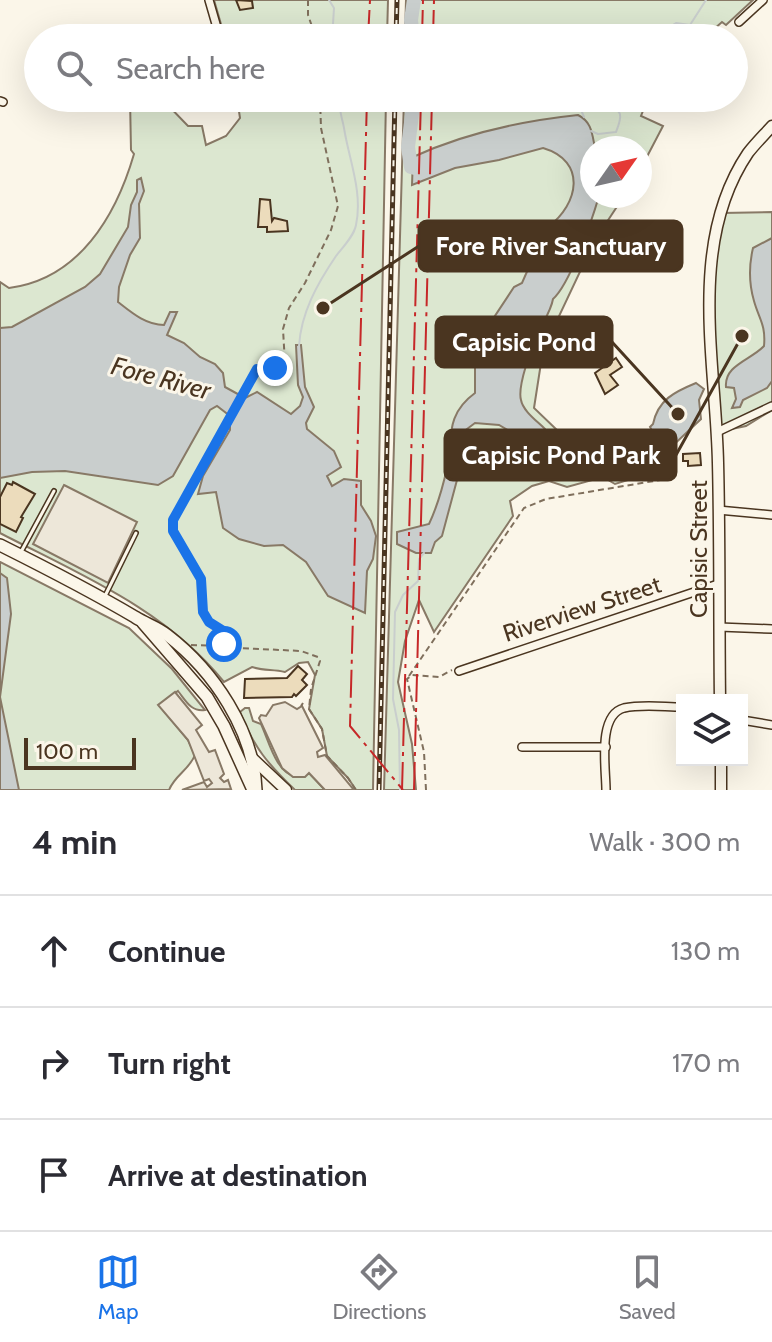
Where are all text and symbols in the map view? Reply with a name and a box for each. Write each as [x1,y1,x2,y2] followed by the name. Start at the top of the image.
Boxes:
[24,24,748,112] search box
[52,46,96,90] icon: search
[116,50,265,87] text: Search here
[580,136,652,208] north arrow
[419,221,682,271] callout: Fore River Sanctuary
[436,230,667,262] text: Fore River Sanctuary
[436,317,612,367] callout: Capisic Pond
[452,326,596,358] text: Capisic Pond
[108,349,215,407] water label: Fore River
[257,350,293,386] route end
[445,430,676,480] callout: Capisic Pond Park
[461,439,661,471] text: Capisic Pond Park
[684,480,713,618] street label: Capisic Street
[499,569,665,648] street label: Riverview Street
[206,626,242,662] route start
[676,694,748,766] map controls
[676,694,748,766] button: layers
[24,734,136,770] scale bar
[36,738,98,765] text: 100 m
[32,821,117,863] text: 4 min
[589,826,740,858] text: Walk · 300 m
[32,929,76,973] icon: ahead
[108,933,225,970] text: Continue
[671,935,740,967] text: 130 m
[32,1041,76,1085] icon: right
[108,1045,231,1082] text: Turn right
[672,1047,740,1079] text: 170 m
[32,1153,76,1197] icon: arrive
[108,1157,368,1194] text: Arrive at destination
[96,1250,140,1325] tab: Map
[332,1250,426,1325] tab: Directions
[619,1250,676,1325] tab: Saved

